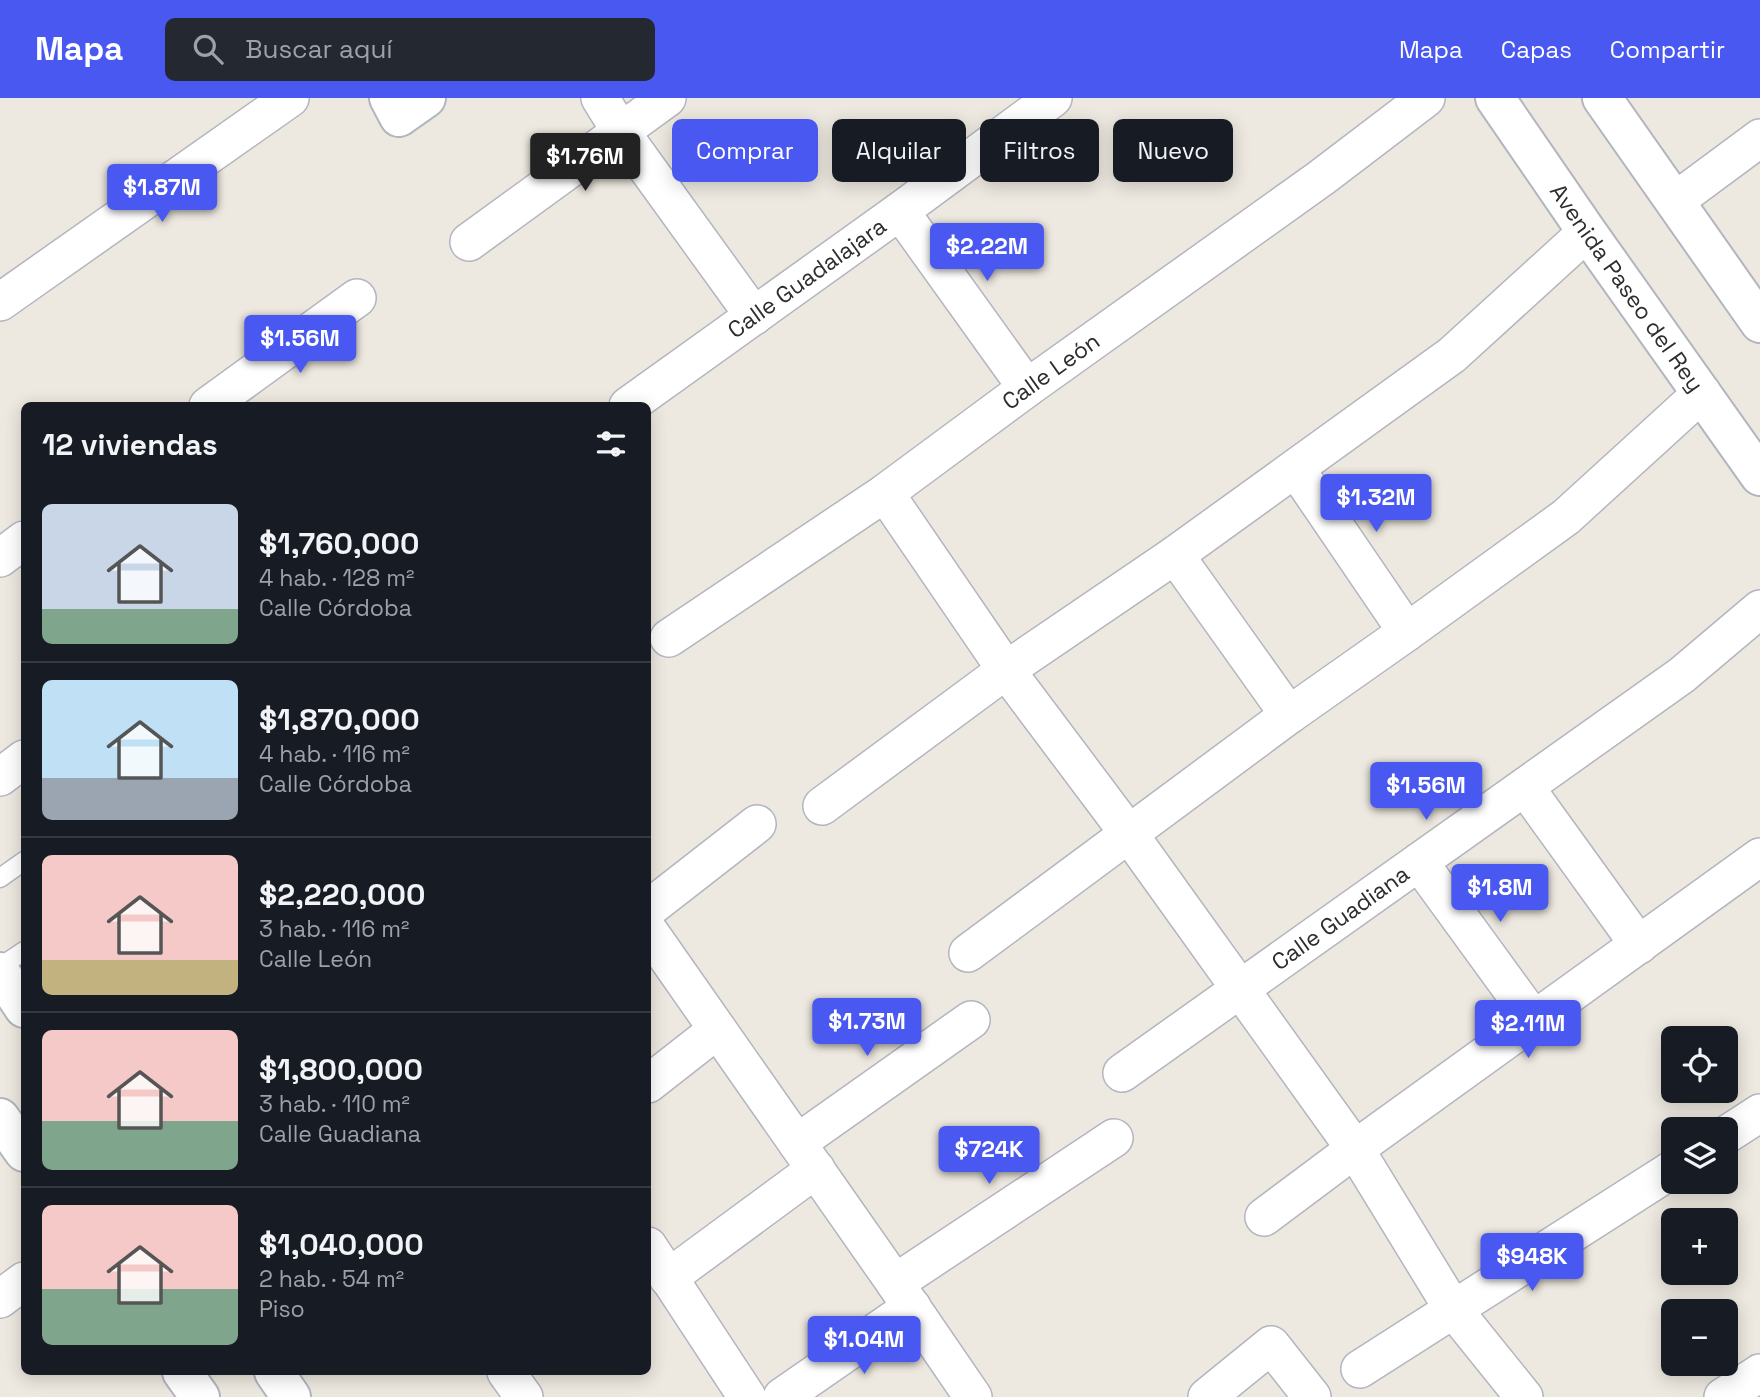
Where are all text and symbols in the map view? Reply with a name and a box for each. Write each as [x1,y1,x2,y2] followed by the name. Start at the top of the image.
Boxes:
[165,18,655,81] search box
[35,28,123,70] text: Mapa
[189,30,227,68] icon: search
[245,32,393,66] text: Buscar aquí
[1399,34,1463,65] text: Mapa
[1501,34,1572,65] text: Capas
[1610,34,1725,65] text: Compartir
[672,119,818,182] chip: Comprar
[832,119,966,182] chip: Alquilar
[980,119,1099,182] chip: Filtros
[1113,119,1233,182] chip: Nuevo
[528,134,642,193] pin: $1.76M
[546,141,624,171] text: $1.76M
[105,164,219,224] pin: $1.87M
[123,172,201,202] text: $1.87M
[1543,178,1711,398] street label: Avenida Paseo del Rey
[722,211,892,345] street label: Calle Guadalajara
[930,223,1044,283] pin: $2.22M
[946,231,1028,261] text: $2.22M
[243,316,357,375] pin: $1.56M
[260,323,340,353] text: $1.56M
[996,326,1106,416] street label: Calle León
[42,425,218,464] text: 12 viviendas
[592,425,630,463] icon: filters
[1319,474,1433,534] pin: $1.32M
[1336,482,1416,512] text: $1.32M
[259,524,419,563] text: $1,760,000
[98,532,182,616] icon: home
[259,563,414,593] text: 4 hab. · 128 m²
[259,593,412,623] text: Calle Córdoba
[259,700,420,739] text: $1,870,000
[98,708,182,792] icon: home
[259,739,410,769] text: 4 hab. · 116 m²
[1369,762,1483,822] pin: $1.56M
[259,769,412,799] text: Calle Córdoba
[1386,770,1466,800] text: $1.56M
[1266,859,1415,977] street label: Calle Guadiana
[1451,864,1549,924] pin: $1.8M
[1467,872,1533,902] text: $1.8M
[259,875,425,914] text: $2,220,000
[98,883,182,967] icon: home
[259,914,409,944] text: 3 hab. · 116 m²
[259,944,372,974] text: Calle León
[810,998,924,1058] pin: $1.73M
[1471,1000,1585,1060] pin: $2.11M
[828,1006,906,1036] text: $1.73M
[1491,1008,1565,1038] text: $2.11M
[1661,1026,1738,1376] map controls
[1661,1026,1738,1103] button: locate
[259,1050,423,1089] text: $1,800,000
[98,1058,182,1142] icon: home
[259,1089,410,1119] text: 3 hab. · 110 m²
[1661,1117,1738,1194] button: layers
[259,1119,421,1149] text: Calle Guadiana
[940,1126,1038,1186] pin: $724K
[955,1134,1023,1164] text: $724K
[1661,1208,1738,1285] button: +
[259,1225,424,1264] text: $1,040,000
[98,1233,182,1317] icon: home
[1483,1234,1581,1293] pin: $948K
[1497,1241,1567,1271] text: $948K
[259,1264,404,1294] text: 2 hab. · 54 m²
[259,1294,305,1324] text: Piso
[1661,1299,1738,1376] button: −
[807,1316,921,1376] pin: $1.04M
[824,1324,904,1354] text: $1.04M

